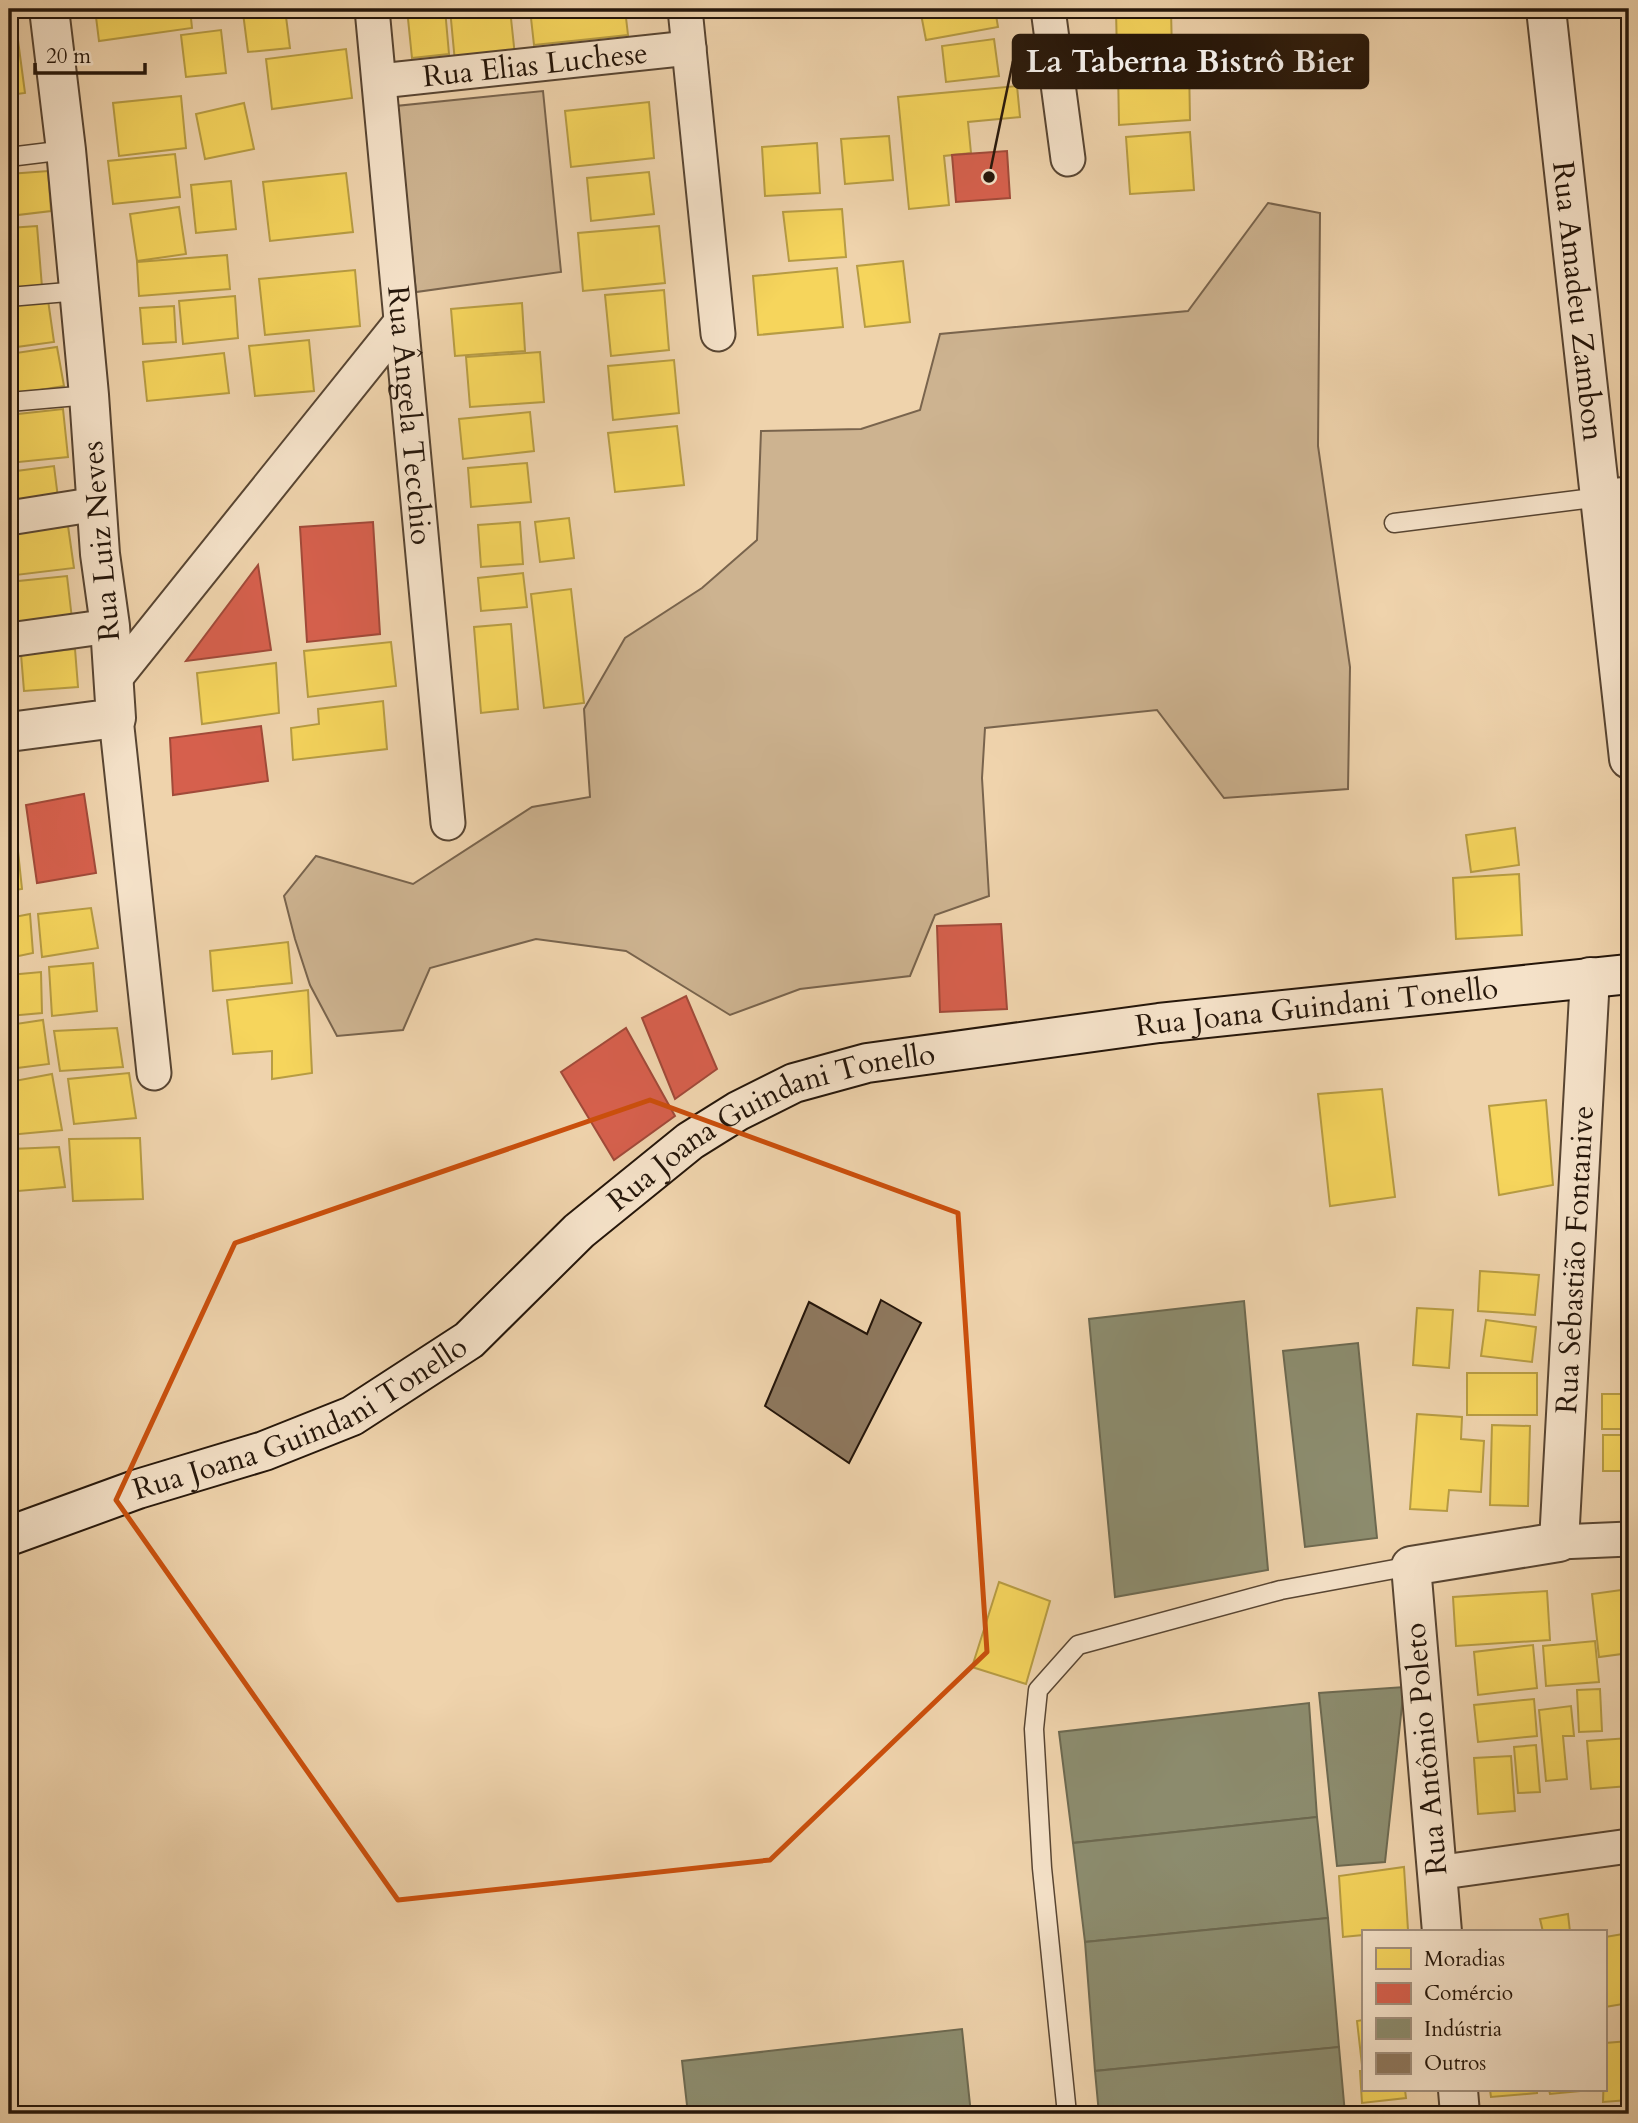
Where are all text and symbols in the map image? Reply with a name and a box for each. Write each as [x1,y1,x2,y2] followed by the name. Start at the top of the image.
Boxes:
[35,32,145,76] scale bar
[421,32,650,97] street label: Rua Elias Luchese
[1013,35,1368,88] callout: La Taberna Bistrô Bier
[1026,40,1354,84] text: La Taberna Bistrô Bier
[46,42,91,71] text: 20 m
[1542,159,1614,443] street label: Rua Amadeu Zambon
[377,284,442,547] street label: Rua Ângela Tecchio
[72,439,130,643] street label: Rua Luiz Neves
[1133,967,1500,1047] street label: Rua Joana Guindani Tonello
[599,1033,938,1221] street label: Rua Joana Guindani Tonello
[1546,1105,1603,1415] street label: Rua Sebastião Fontanive
[128,1326,475,1510] street label: Rua Joana Guindani Tonello
[1395,1621,1457,1877] street label: Rua Antônio Poleto
[1362,1930,1606,2092] legend
[1424,1945,1505,1974] text: Moradias
[1424,1979,1513,2008] text: Comércio
[1424,2015,1502,2044] text: Indústria
[1424,2049,1486,2078] text: Outros

